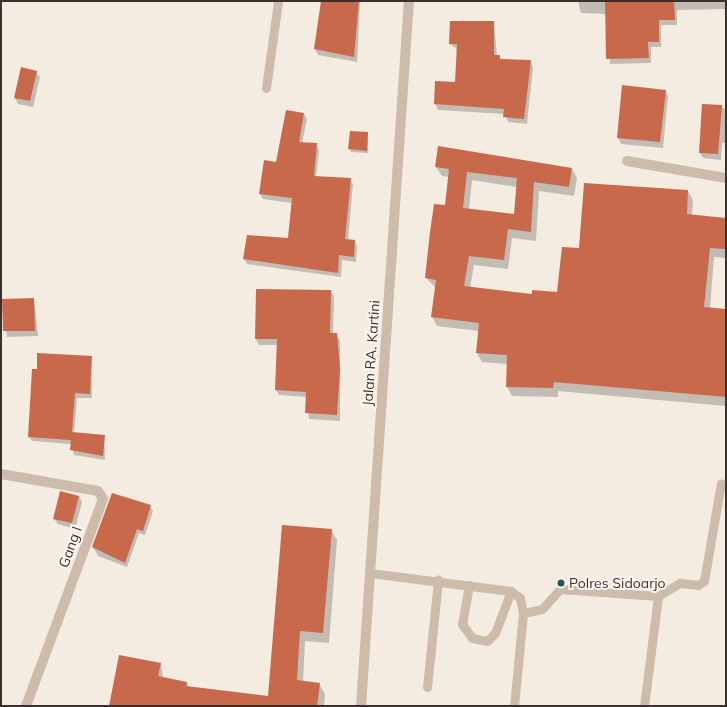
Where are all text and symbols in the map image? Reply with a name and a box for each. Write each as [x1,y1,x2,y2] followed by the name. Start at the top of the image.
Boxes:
[359,300,383,406] street label: Jalan RA. Kartini
[55,524,85,570] street label: Gang I
[569,575,666,591] place label: Polres Sidoarjo
[556,578,566,588] marker: Polres Sidoarjo

